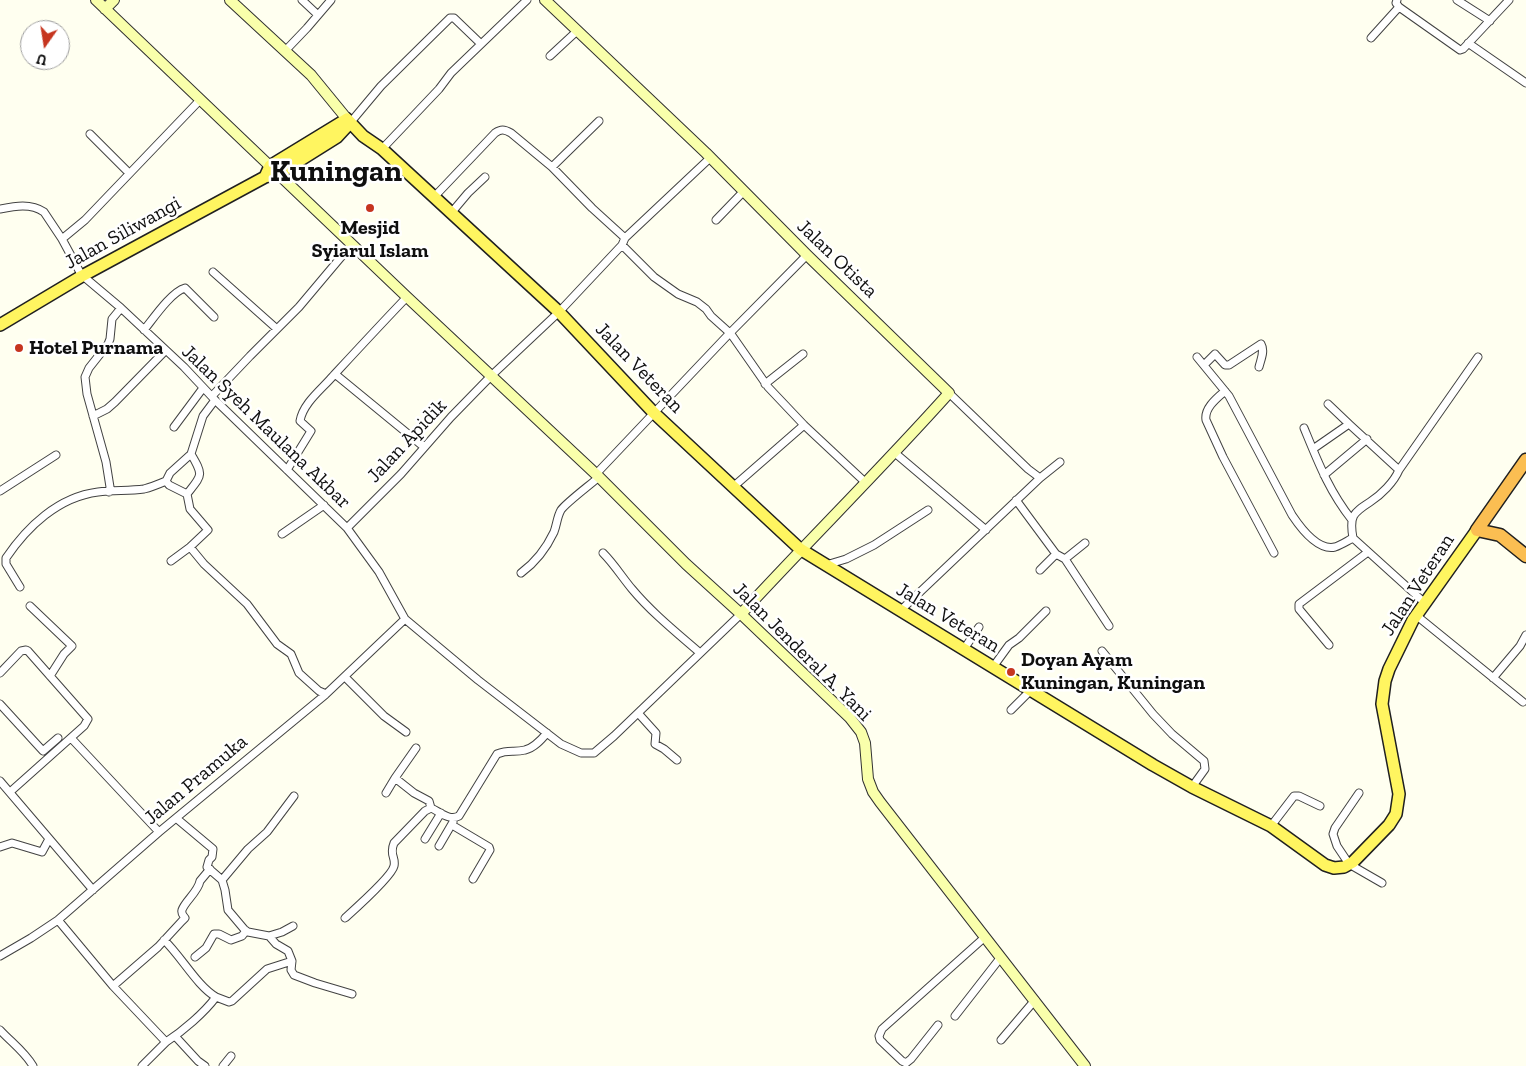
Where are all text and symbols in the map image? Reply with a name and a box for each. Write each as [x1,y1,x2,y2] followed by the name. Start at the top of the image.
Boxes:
[20,20,70,70] north arrow
[35,50,49,69] text: U
[270,154,402,190] district label: Kuningan
[61,191,185,275] street label: Jalan Siliwangi
[364,202,376,214] marker: Mesjid Syiarul Islam
[792,215,882,303] street label: Jalan Otista
[311,216,429,263] place label: Mesjid Syiarul Islam
[590,318,688,418] street label: Jalan Veteran
[29,336,163,360] place label: Hotel Purnama
[176,340,356,514] street label: Jalan Syeh Maulana Akbar
[13,342,25,354] marker: Hotel Purnama
[362,394,452,488] street label: Jalan Apidik
[1376,530,1460,640] street label: Jalan Veteran
[728,578,876,726] street label: Jalan Jenderal A. Yani
[892,578,1004,658] street label: Jalan Veteran
[1021,648,1205,695] place label: Doyan Ayam Kuningan, Kuningan
[1005,666,1017,678] marker: Doyan Ayam Kuningan, Kuningan
[140,730,252,830] street label: Jalan Pramuka

